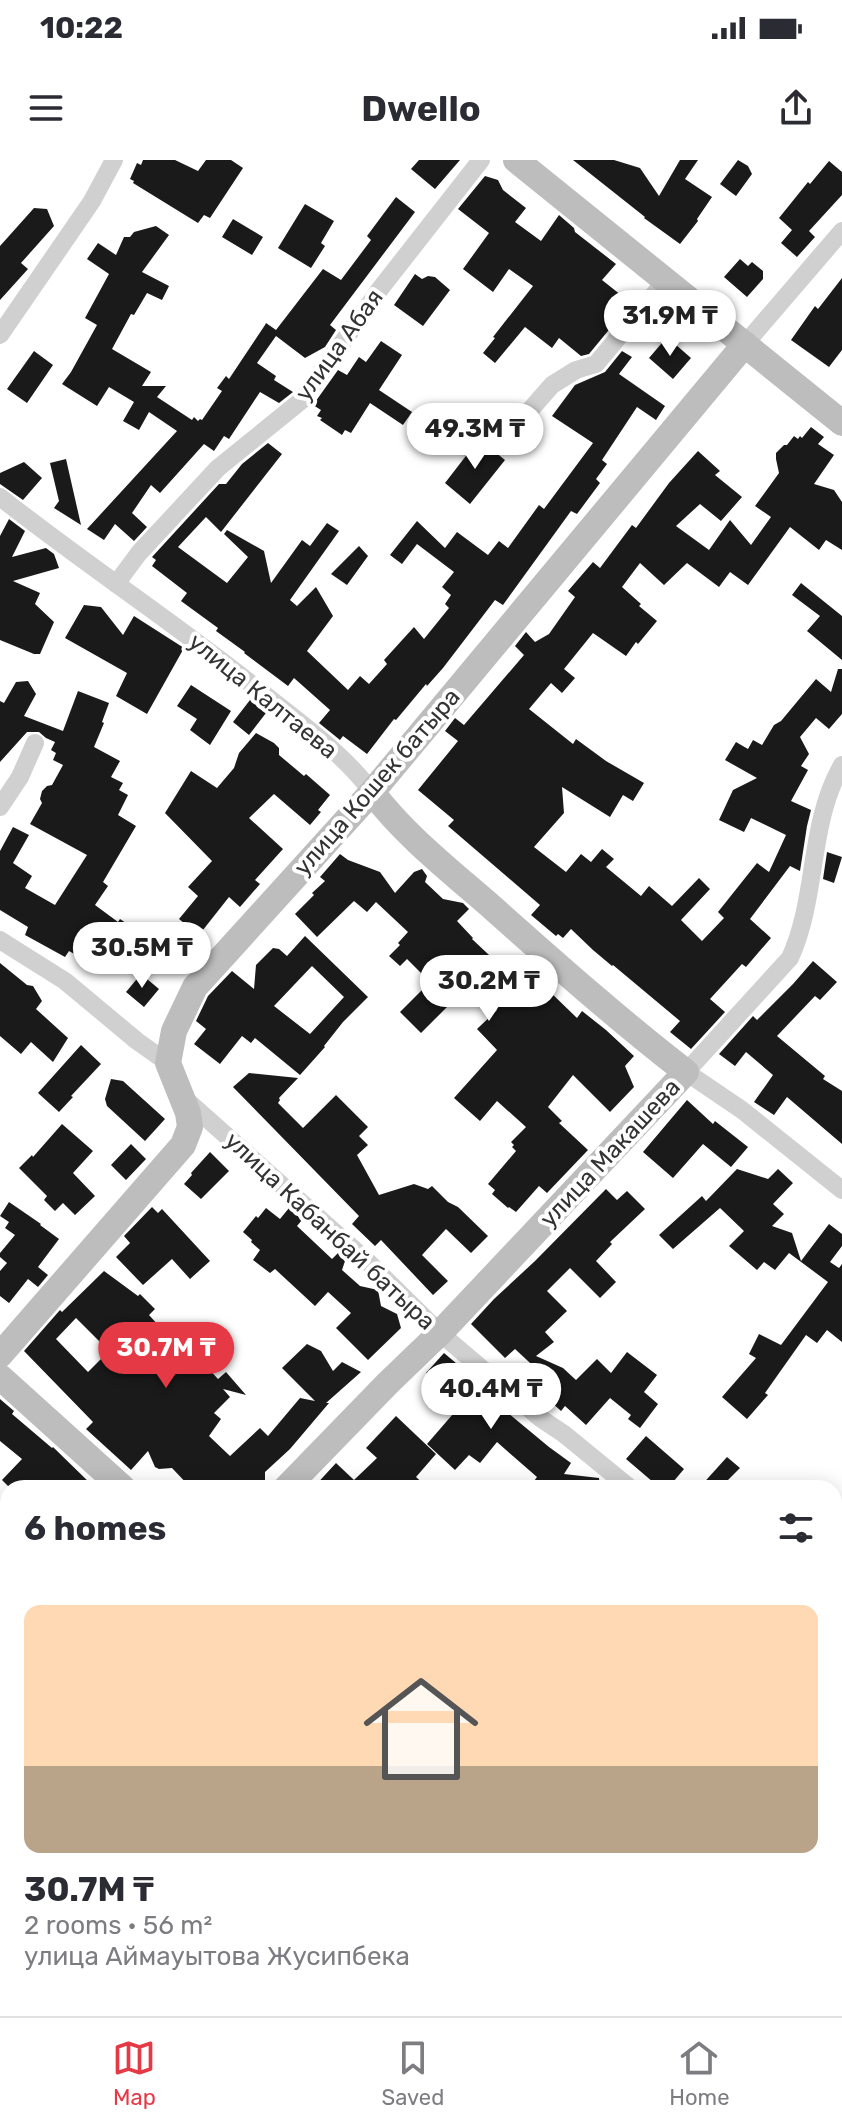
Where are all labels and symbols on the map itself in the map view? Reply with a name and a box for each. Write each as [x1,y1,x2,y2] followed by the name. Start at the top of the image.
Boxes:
[289,284,389,406] street label: улица Абая
[596,290,744,358] pin: 31.9M ₸
[401,403,549,471] pin: 49.3M ₸
[183,627,343,765] street label: улица Калтаева
[288,683,466,881] street label: улица Кошек батыра
[68,922,216,990] pin: 30.5M ₸
[415,955,563,1023] pin: 30.2M ₸
[534,1073,686,1233] street label: улица Макашева
[219,1126,441,1336] street label: улица Кабанбай батыра
[92,1322,240,1390] pin: 30.7M ₸
[417,1363,565,1431] pin: 40.4M ₸

